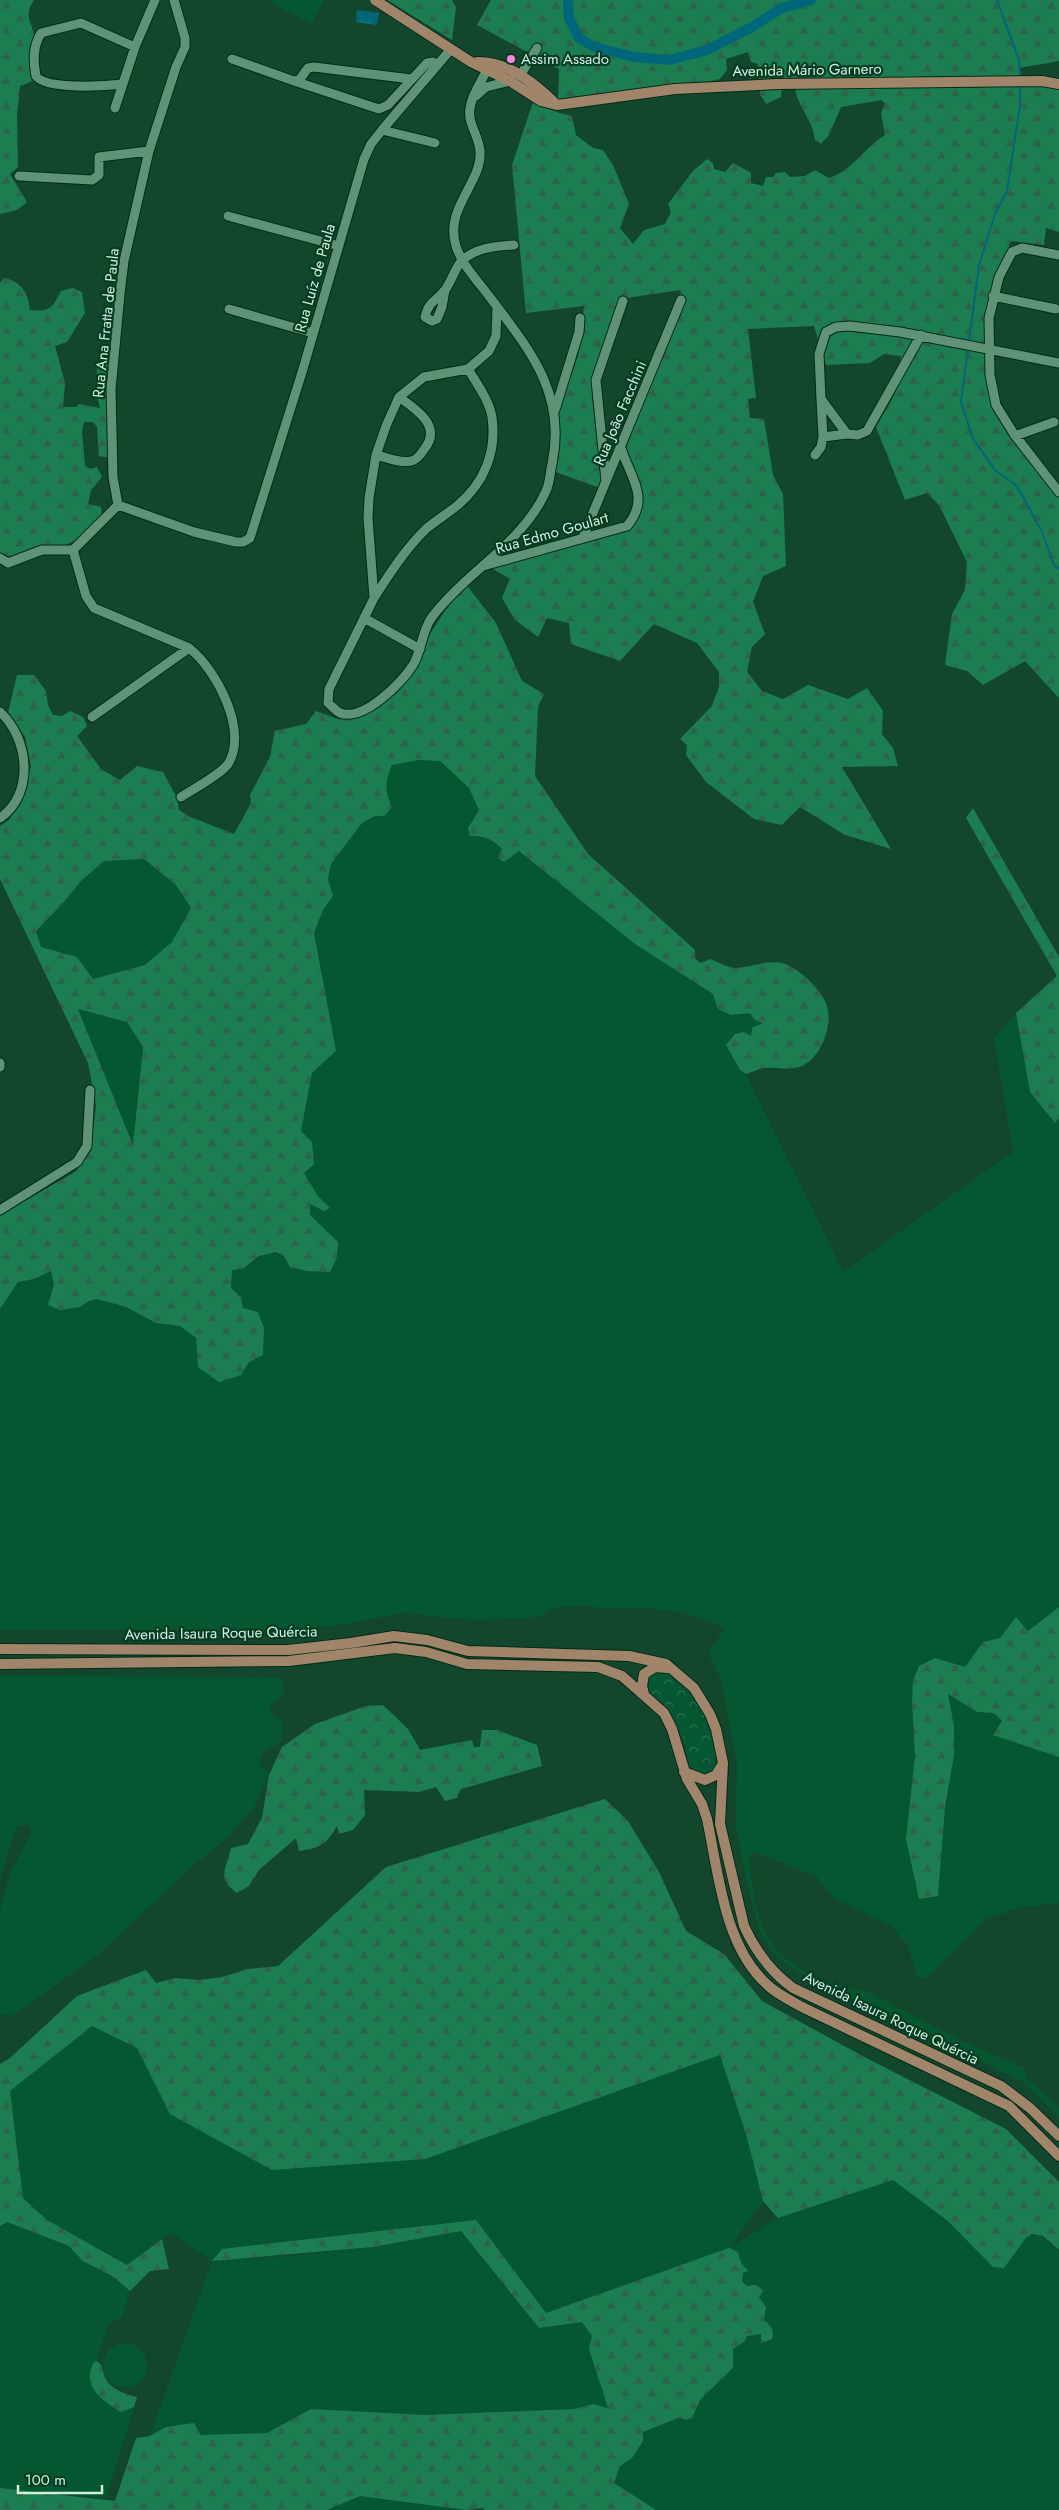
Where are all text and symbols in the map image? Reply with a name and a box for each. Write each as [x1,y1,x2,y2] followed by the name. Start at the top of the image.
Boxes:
[521,48,609,70] place label: Assim Assado
[505,53,517,65] marker: Assim Assado
[732,58,882,82] street label: Avenida Mário Garnero
[289,221,341,335] street label: Rua Luíz de Paula
[87,247,125,399] street label: Rua Ana Fratta de Paula
[588,357,652,469] street label: Rua João Facchini
[493,506,611,560] street label: Rua Edmo Goulart
[124,1620,318,1646] street label: Avenida Isaura Roque Quércia
[800,1966,982,2070] street label: Avenida Isaura Roque Quércia
[18,2462,101,2494] scale bar
[25,2469,66,2491] text: 100 m

